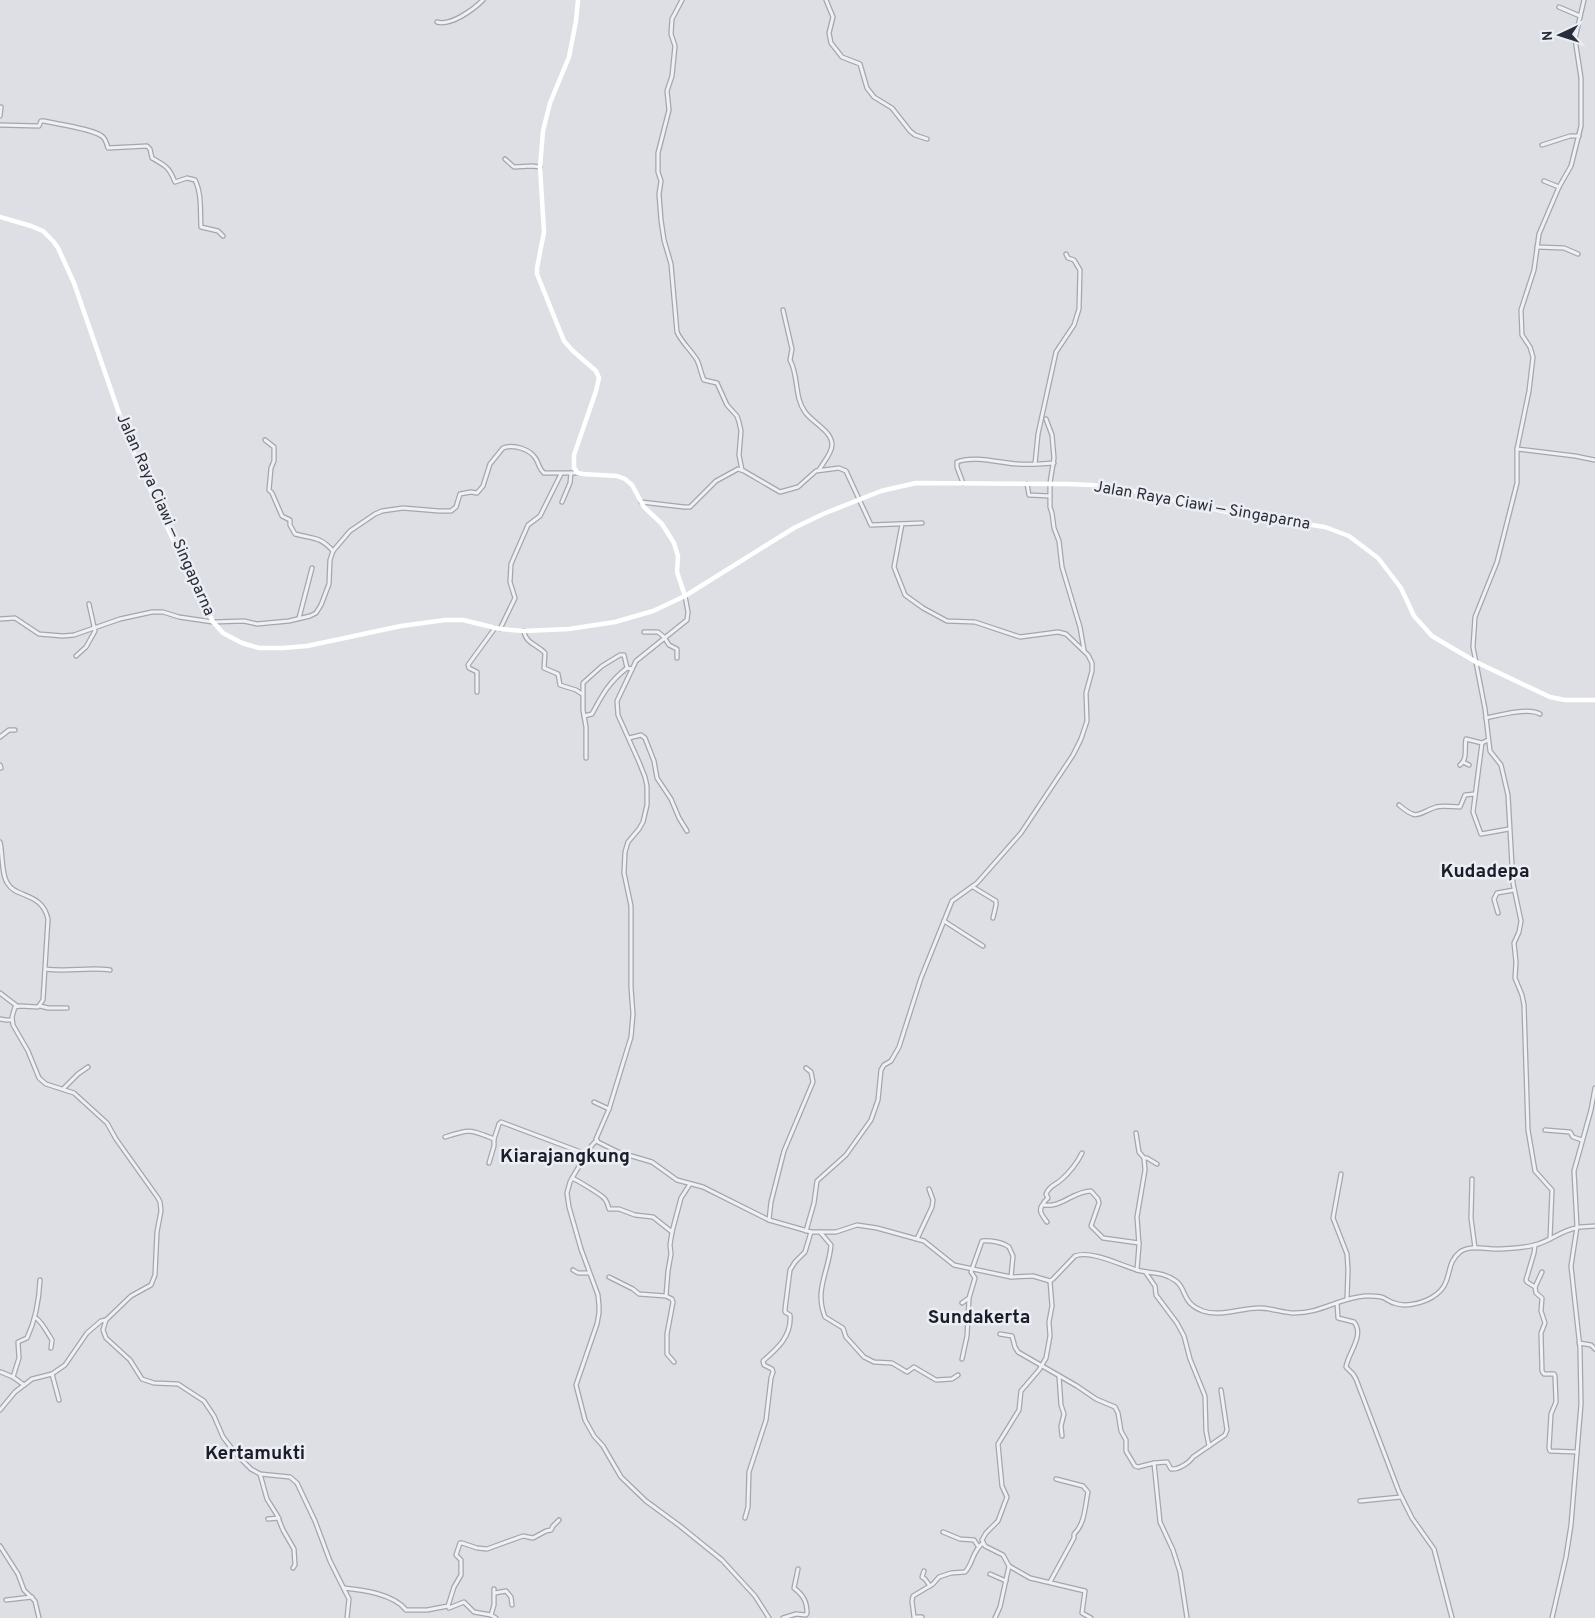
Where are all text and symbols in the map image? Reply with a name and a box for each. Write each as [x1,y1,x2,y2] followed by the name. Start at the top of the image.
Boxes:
[1535,10,1585,60] north arrow
[1540,30,1557,41] text: N
[111,411,219,619] street label: Jalan Raya Ciawi — Singaparna
[1092,477,1312,535] street label: Jalan Raya Ciawi — Singaparna
[1441,860,1529,884] district label: Kudadepa
[500,1145,630,1169] district label: Kiarajangkung
[928,1306,1030,1330] district label: Sundakerta
[205,1442,305,1466] district label: Kertamukti

